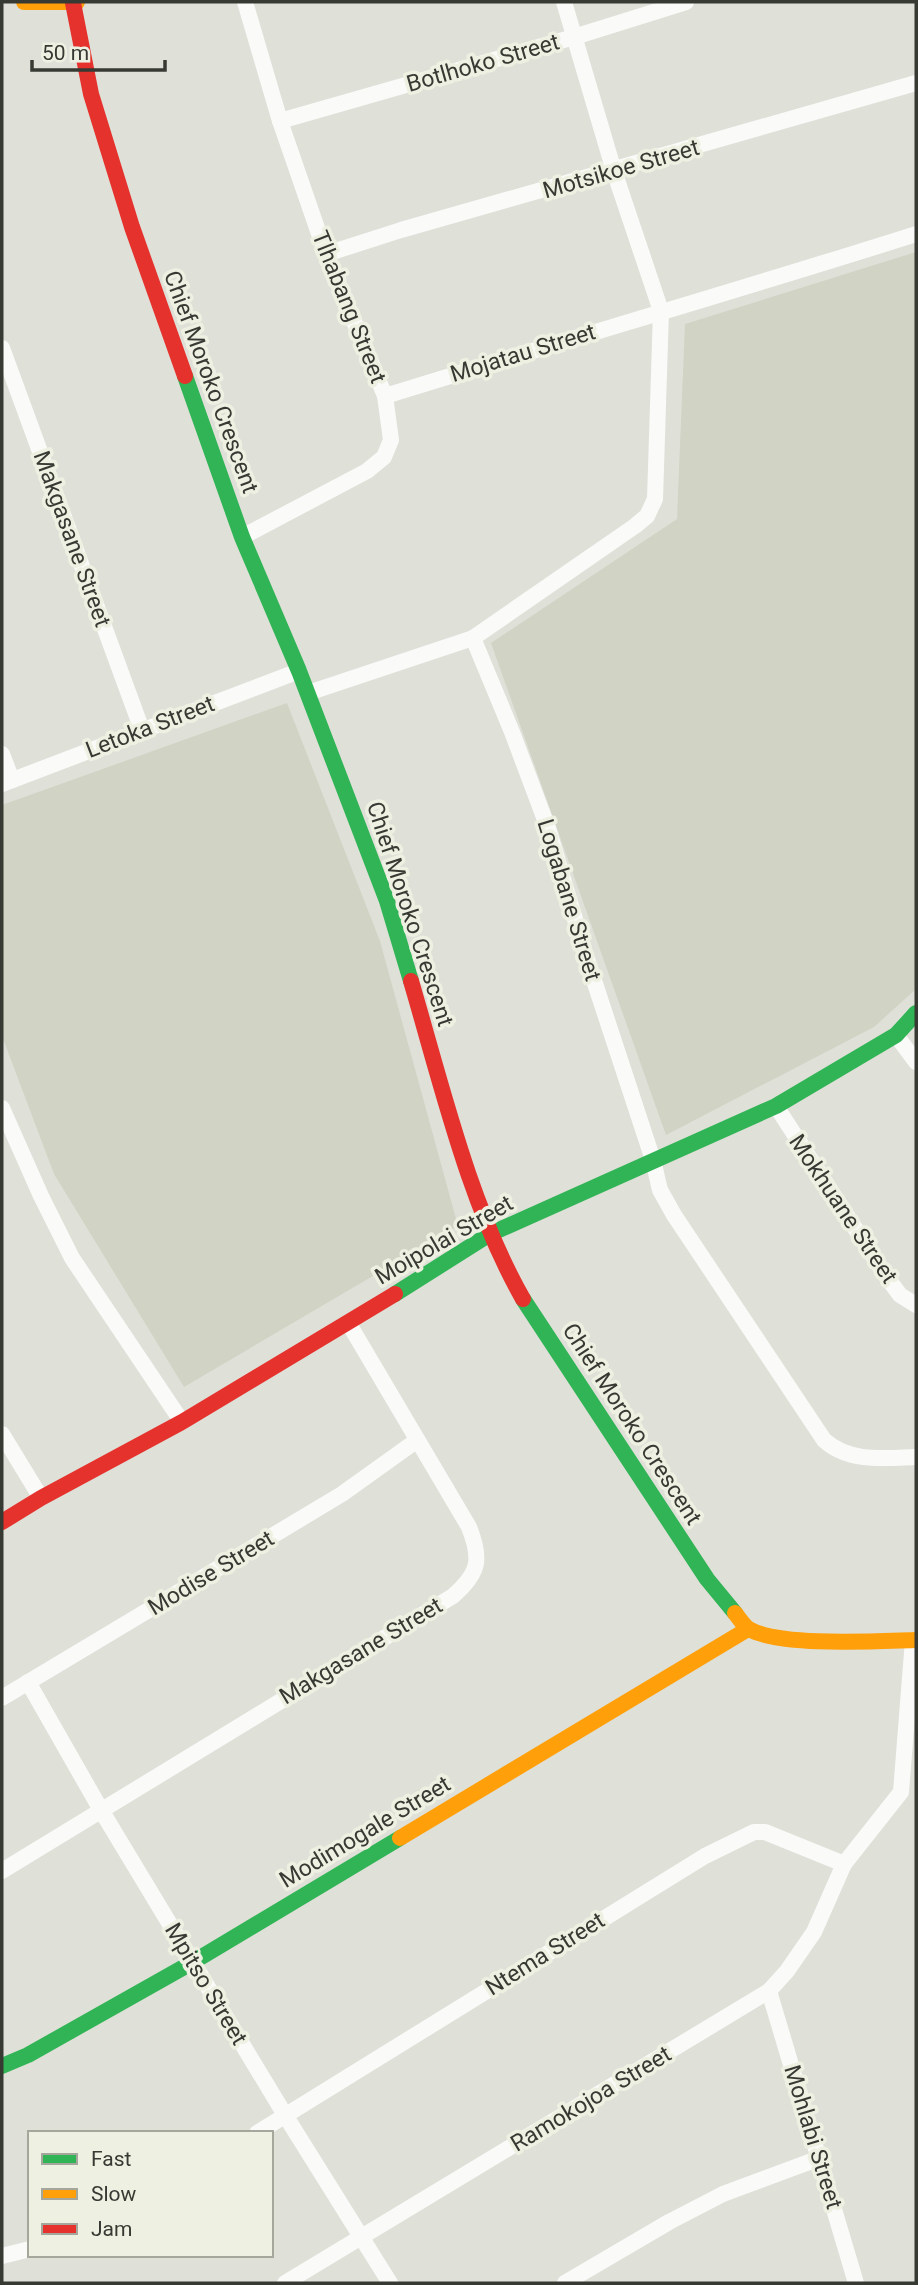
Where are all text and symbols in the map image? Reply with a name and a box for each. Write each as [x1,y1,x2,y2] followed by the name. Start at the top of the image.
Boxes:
[32,28,164,72] scale bar
[404,28,562,98] street label: Botlhoko Street
[42,41,89,65] text: 50 m
[540,134,702,204] street label: Motsikoe Street
[306,227,392,387] street label: Tlhabang Street
[158,267,264,497] street label: Chief Moroko Crescent
[447,318,599,388] street label: Mojatau Street
[28,447,116,631] street label: Makgasane Street
[82,690,218,764] street label: Letoka Street
[361,798,459,1030] street label: Chief Moroko Crescent
[532,816,606,984] street label: Logabane Street
[783,1129,903,1289] street label: Mokhuane Street
[370,1190,518,1290] street label: Moipolai Street
[557,1318,707,1530] street label: Chief Moroko Crescent
[143,1525,279,1621] street label: Modise Street
[275,1592,447,1710] street label: Makgasane Street
[275,1770,455,1894] street label: Modimogale Street
[481,1907,609,2001] street label: Ntema Street
[159,1918,253,2050] street label: Mpitso Street
[506,2040,676,2158] street label: Ramokojoa Street
[778,2062,848,2212] street label: Mohlabi Street
[28,2131,273,2257] legend
[91,2147,132,2171] text: Fast
[91,2182,137,2206] text: Slow
[91,2217,132,2241] text: Jam

